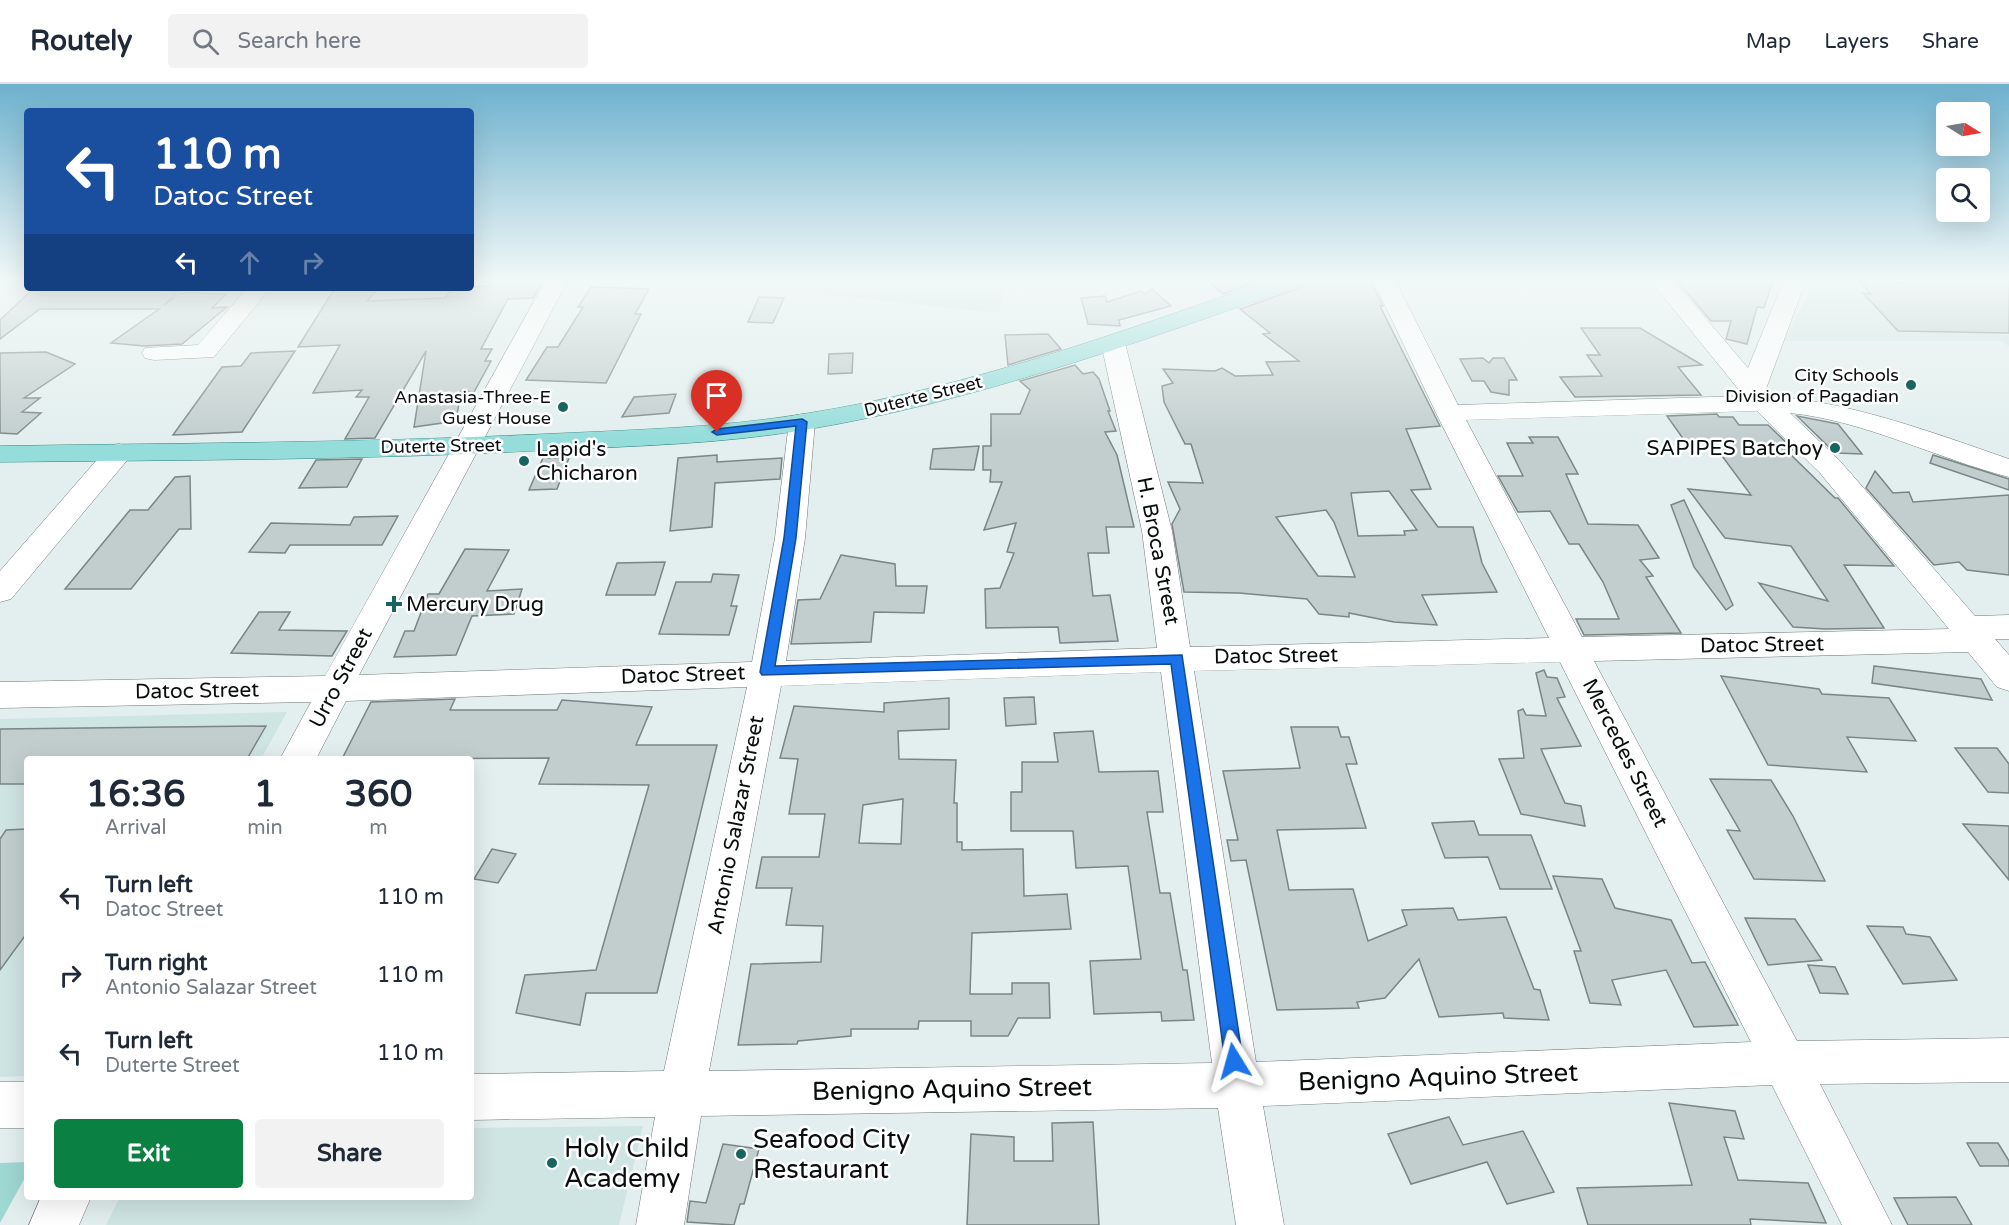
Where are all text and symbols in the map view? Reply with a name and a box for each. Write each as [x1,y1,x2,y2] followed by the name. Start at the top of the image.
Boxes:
[168,14,588,68] search box
[30,24,132,58] text: Routely
[189,25,222,58] icon: search
[237,28,361,54] text: Search here
[1746,29,1791,54] text: Map
[1824,29,1889,54] text: Layers
[1922,29,1979,54] text: Share
[1936,102,1990,156] north arrow
[1936,102,1990,222] map controls
[153,129,282,180] text: 110 m
[54,132,132,210] icon: left
[1936,168,1990,222] button: search
[153,180,313,213] text: Datoc Street
[170,246,203,279] icon: left
[233,246,266,279] icon: ahead
[296,246,329,279] icon: right
[1725,364,1899,407] place label: City Schools Division of Pagadian
[691,370,742,432] pin
[862,371,985,421] street label: Duterte Street
[1904,378,1918,392] marker: City Schools Division of Pagadian
[700,379,733,412] icon: arrive
[394,386,551,429] place label: Anastasia-Three-E Guest House
[556,400,570,414] marker: Anastasia-Three-E Guest House
[380,434,502,458] street label: Duterte Street
[1647,436,1823,461] place label: SAPIPES Batchoy
[536,437,638,486] place label: Lapid's Chicharon
[1828,441,1842,455] marker: SAPIPES Batchoy
[517,454,531,468] marker: Lapid's Chicharon
[1131,475,1185,627] street label: H. Broca Street
[406,592,544,617] place label: Mercury Drug
[387,597,401,611] marker: Mercury Drug
[304,624,378,732] street label: Urro Street
[1700,631,1824,659] street label: Datoc Street
[1214,642,1338,670] street label: Datoc Street
[620,660,746,690] street label: Datoc Street
[1577,675,1673,831] street label: Mercedes Street
[135,677,259,705] street label: Datoc Street
[703,713,769,937] street label: Antonio Salazar Street
[86,773,186,816] text: 16:36
[254,773,276,816] text: 1
[344,773,412,816] text: 360
[105,816,167,840] text: Arrival
[247,816,283,840] text: min
[369,816,388,840] text: m
[105,872,193,898] text: Turn left
[54,881,87,914] icon: left
[377,884,444,910] text: 110 m
[105,898,224,922] text: Datoc Street
[105,950,207,976] text: Turn right
[54,959,87,992] icon: right
[377,962,444,988] text: 110 m
[105,976,317,1000] text: Antonio Salazar Street
[105,1028,193,1054] text: Turn left
[1202,1029,1266,1093] position arrow
[54,1037,87,1070] icon: left
[377,1040,444,1066] text: 110 m
[105,1054,240,1078] text: Duterte Street
[1297,1057,1579,1097] street label: Benigno Aquino Street
[812,1071,1092,1107] street label: Benigno Aquino Street
[54,1119,243,1188] button: Exit
[255,1119,444,1188] button: Share
[753,1124,910,1185] place label: Seafood City Restaurant
[564,1133,690,1194] place label: Holy Child Academy
[734,1147,748,1161] marker: Seafood City Restaurant
[545,1156,559,1170] marker: Holy Child Academy

